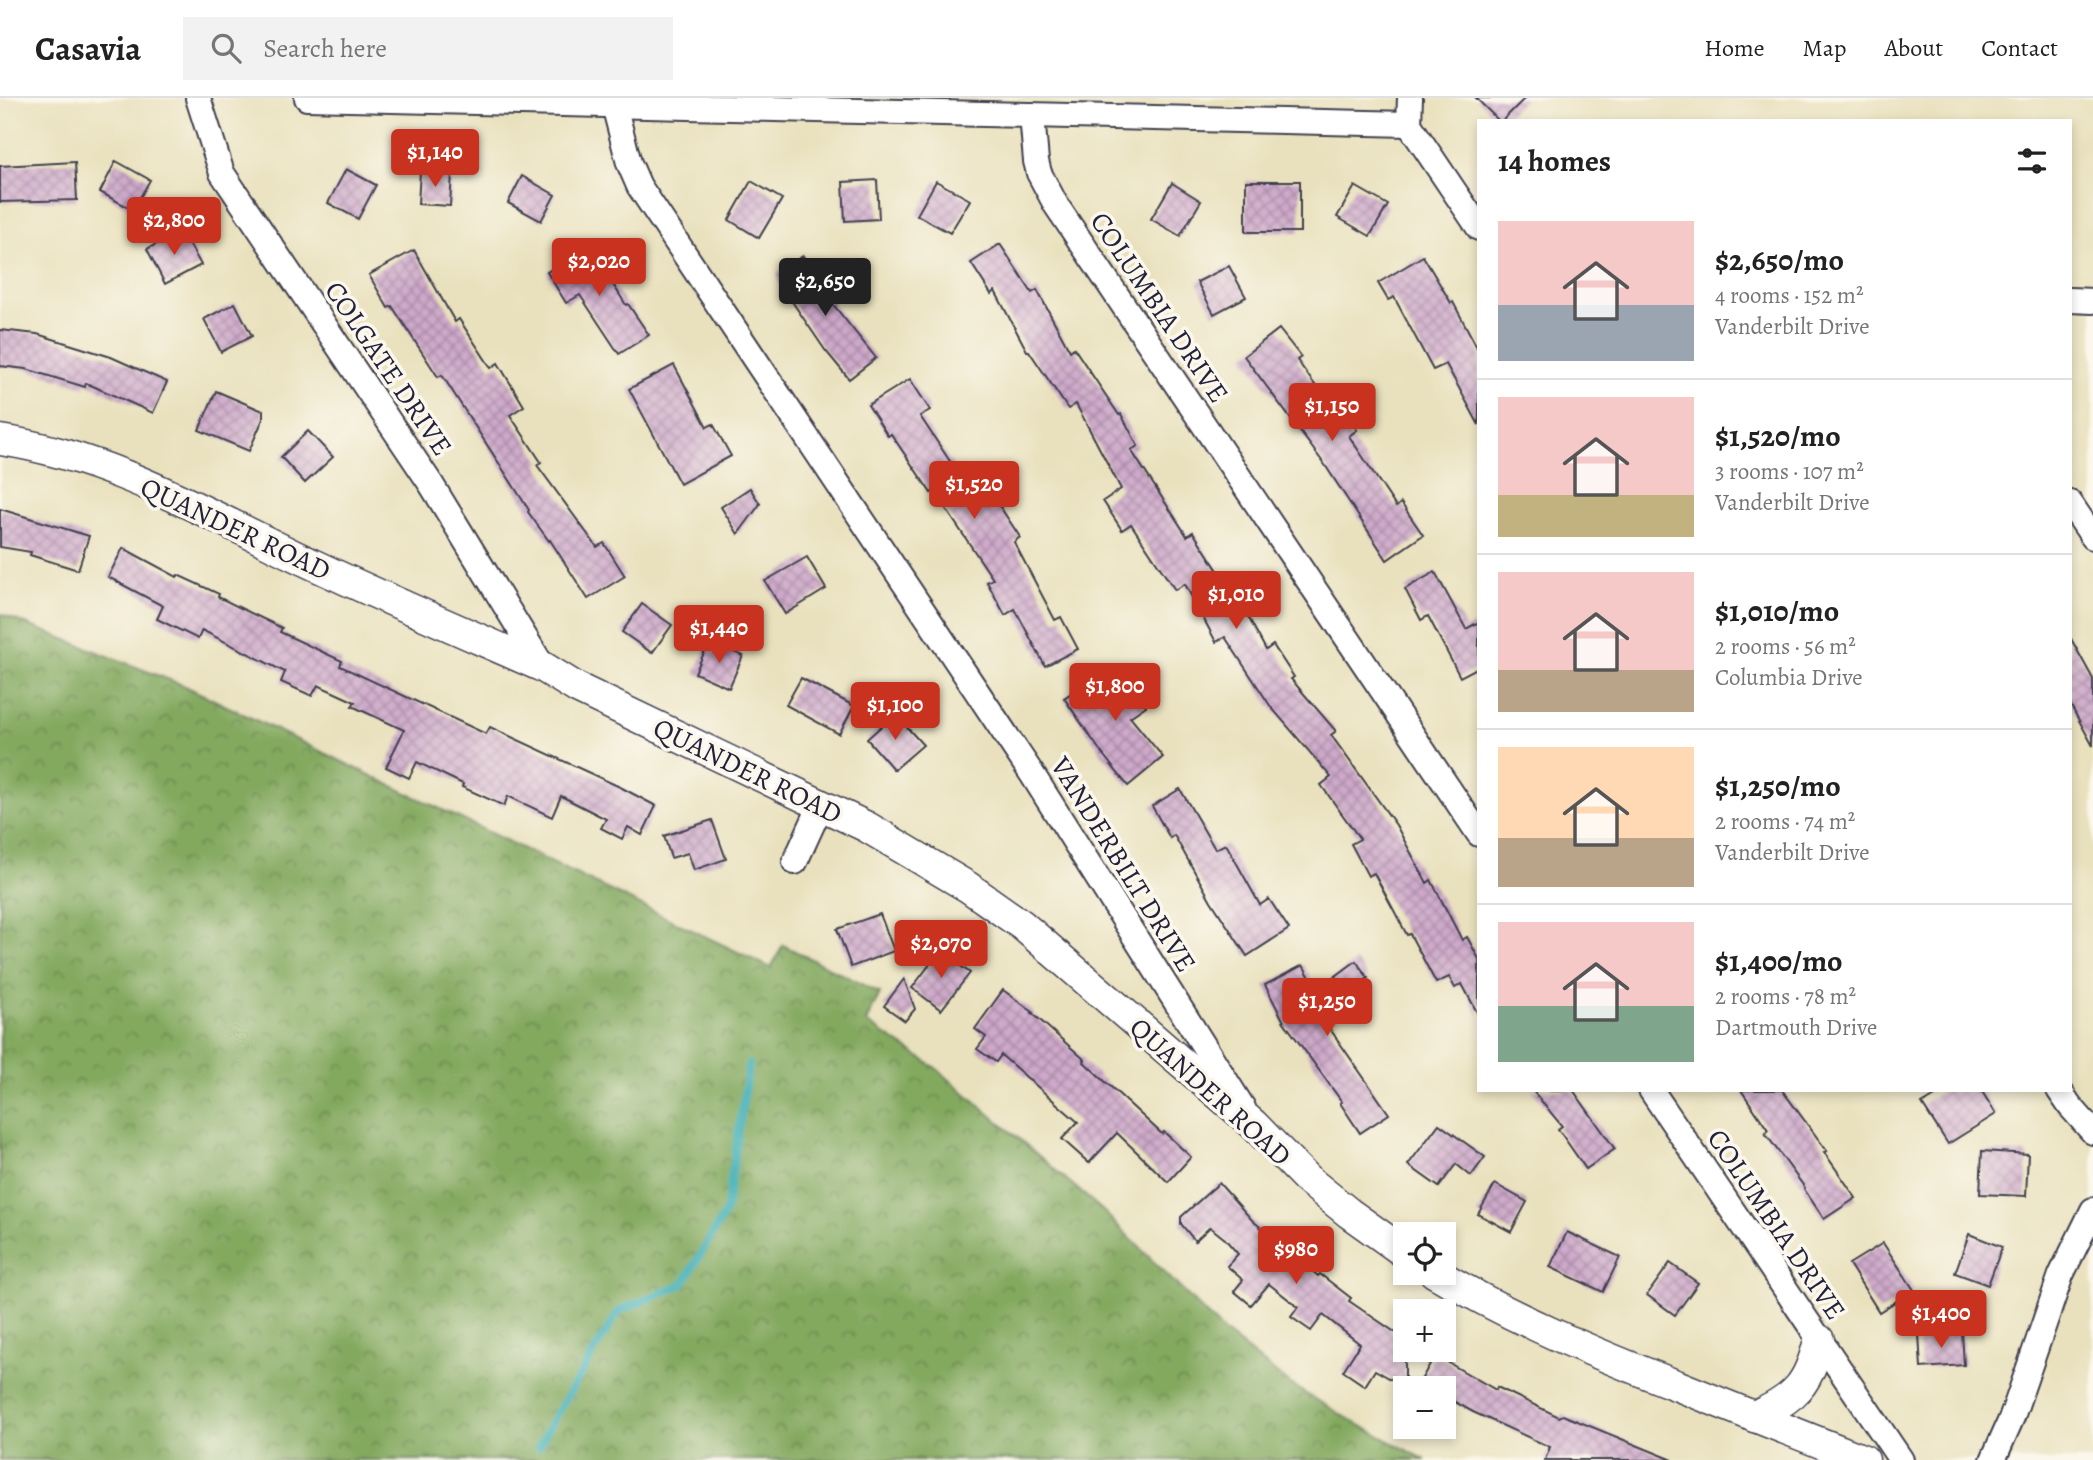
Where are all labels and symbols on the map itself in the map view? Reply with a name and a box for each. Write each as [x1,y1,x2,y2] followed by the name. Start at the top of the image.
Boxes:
[378,130,492,189] pin: $1,140
[117,198,231,257] pin: $2,800
[1081,205,1237,410] street label: COLUMBIA DRIVE
[542,238,656,298] pin: $2,020
[768,258,882,318] pin: $2,650
[316,274,461,463] street label: COLGATE DRIVE
[1275,384,1389,443] pin: $1,150
[917,462,1031,521] pin: $1,520
[134,468,337,590] street label: QUANDER ROAD
[1179,572,1293,631] pin: $1,010
[662,606,776,665] pin: $1,440
[1058,664,1172,723] pin: $1,800
[838,682,952,742] pin: $1,100
[647,709,848,833] street label: QUANDER ROAD
[1041,749,1205,979] street label: VANDERBILT DRIVE
[884,920,998,980] pin: $2,070
[1270,978,1384,1038] pin: $1,250
[1121,1009,1299,1175] street label: QUANDER ROAD
[1698,1122,1854,1327] street label: COLUMBIA DRIVE
[1255,1226,1337,1286] pin: $980
[1884,1290,1998,1350] pin: $1,400

